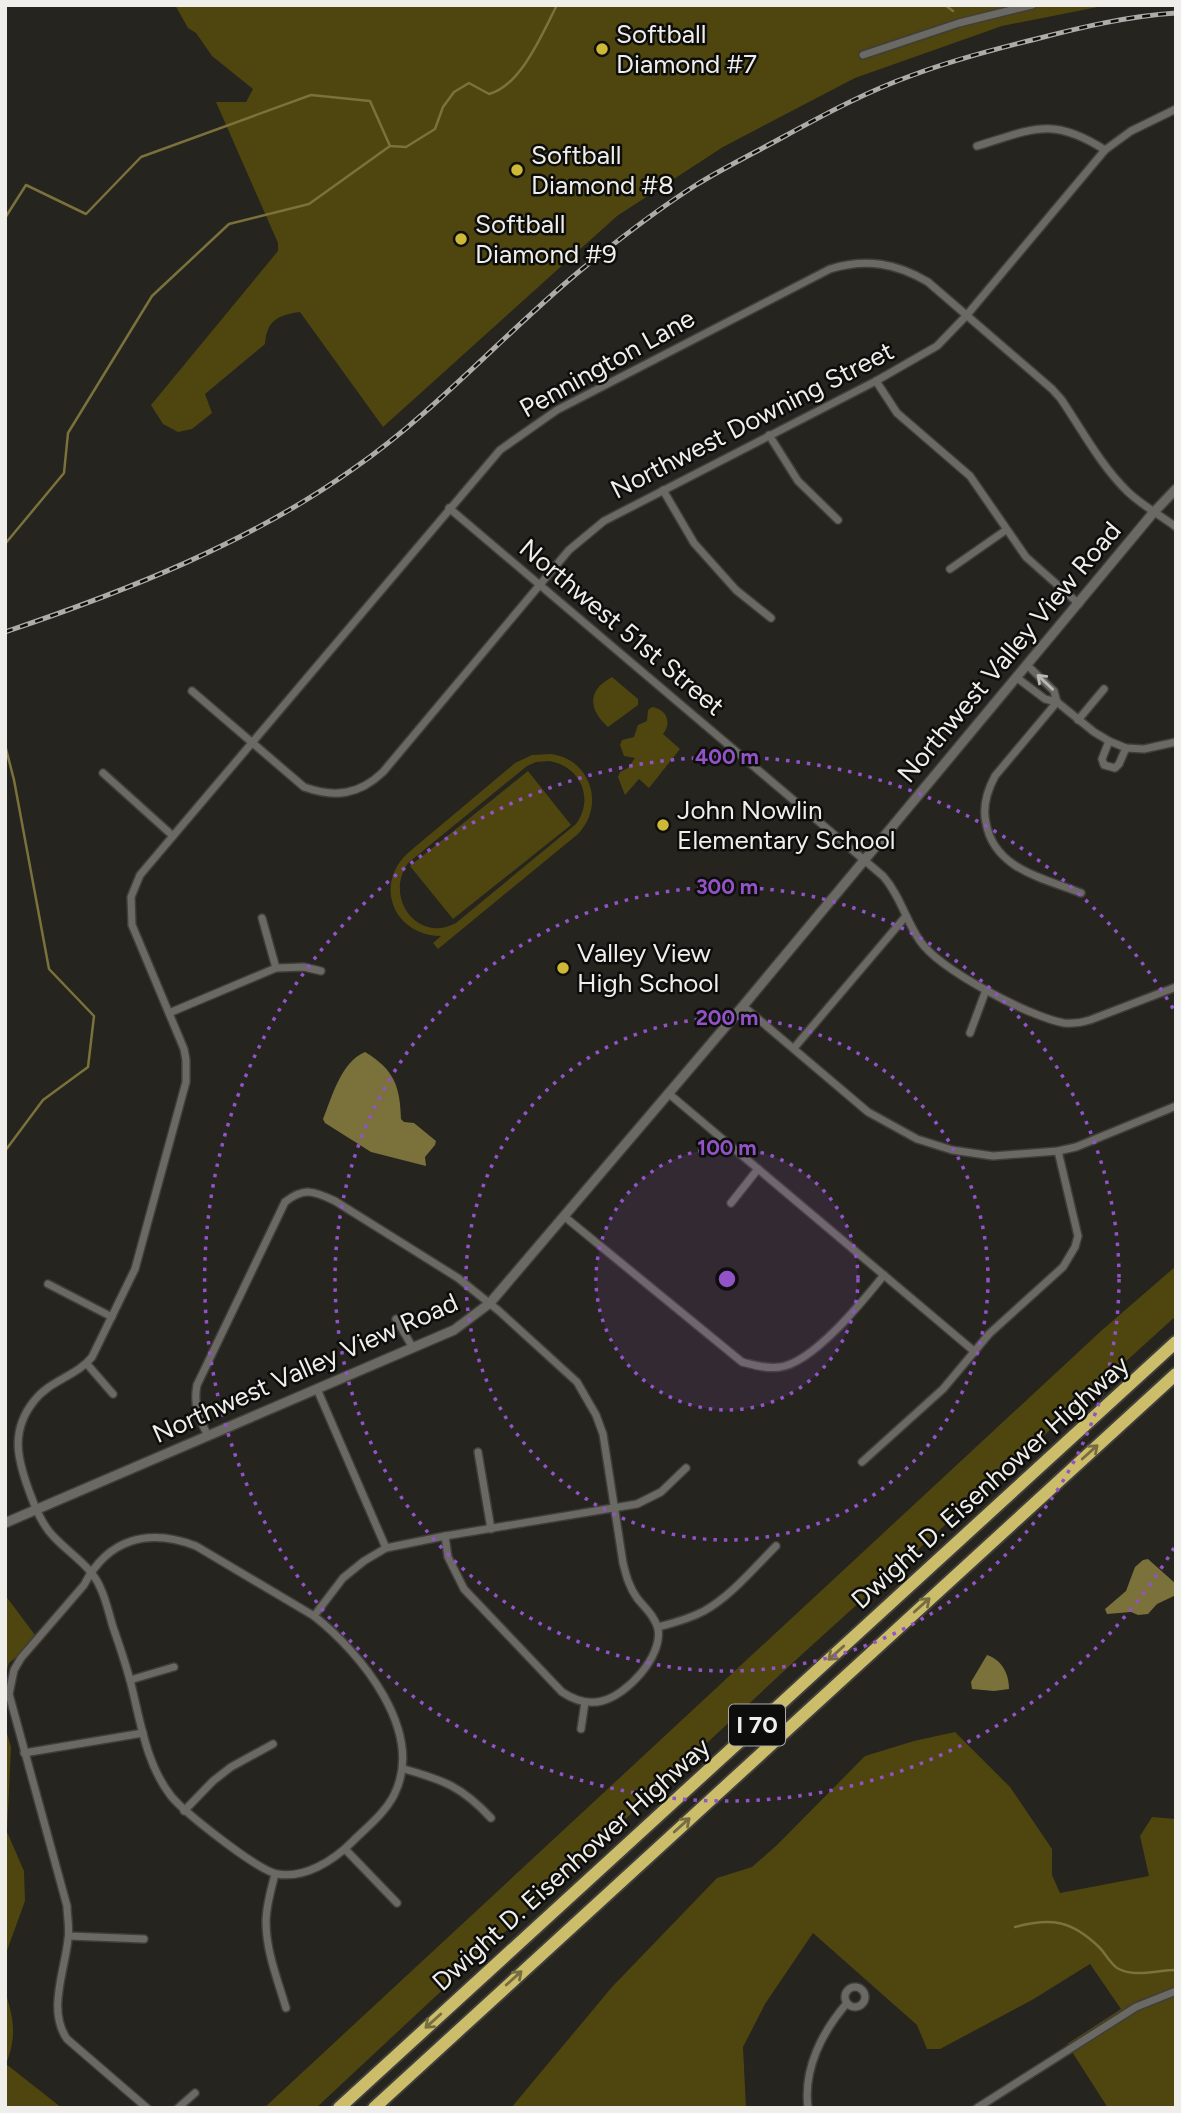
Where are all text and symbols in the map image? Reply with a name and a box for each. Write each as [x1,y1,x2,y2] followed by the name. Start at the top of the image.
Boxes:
[616,18,757,80] place label: Softball Diamond #7
[594,41,610,57] marker: Softball Diamond #7
[531,139,674,201] place label: Softball Diamond #8
[509,162,525,178] marker: Softball Diamond #8
[475,208,617,270] place label: Softball Diamond #9
[453,231,469,247] marker: Softball Diamond #9
[514,302,700,424] street label: Pennington Lane
[605,335,899,505] street label: Northwest Downing Street
[890,515,1128,789] street label: Northwest Valley View Road
[513,532,731,722] street label: Northwest 51st Street
[1036,673,1053,690] one-way arrow
[695,744,759,769] text: 400 m
[677,794,895,856] place label: John Nowlin Elementary School
[655,817,671,833] marker: John Nowlin Elementary School
[696,874,758,899] text: 300 m
[577,937,719,999] place label: Valley View High School
[555,960,571,976] marker: Valley View High School
[696,1005,758,1030] text: 200 m
[697,1135,757,1160] text: 100 m
[715,1267,739,1291] centre of rings
[147,1286,463,1450] street label: Northwest Valley View Road
[844,1348,1136,1615] street label: Dwight D. Eisenhower Highway
[1081,1444,1099,1460] one-way arrow
[913,1597,930,1614] one-way arrow
[827,1645,845,1661] one-way arrow
[729,1704,785,1745] road number: I 70
[425,1730,717,1997] street label: Dwight D. Eisenhower Highway
[672,1817,690,1833] one-way arrow
[504,1970,522,1986] one-way arrow
[425,2013,442,2030] one-way arrow

